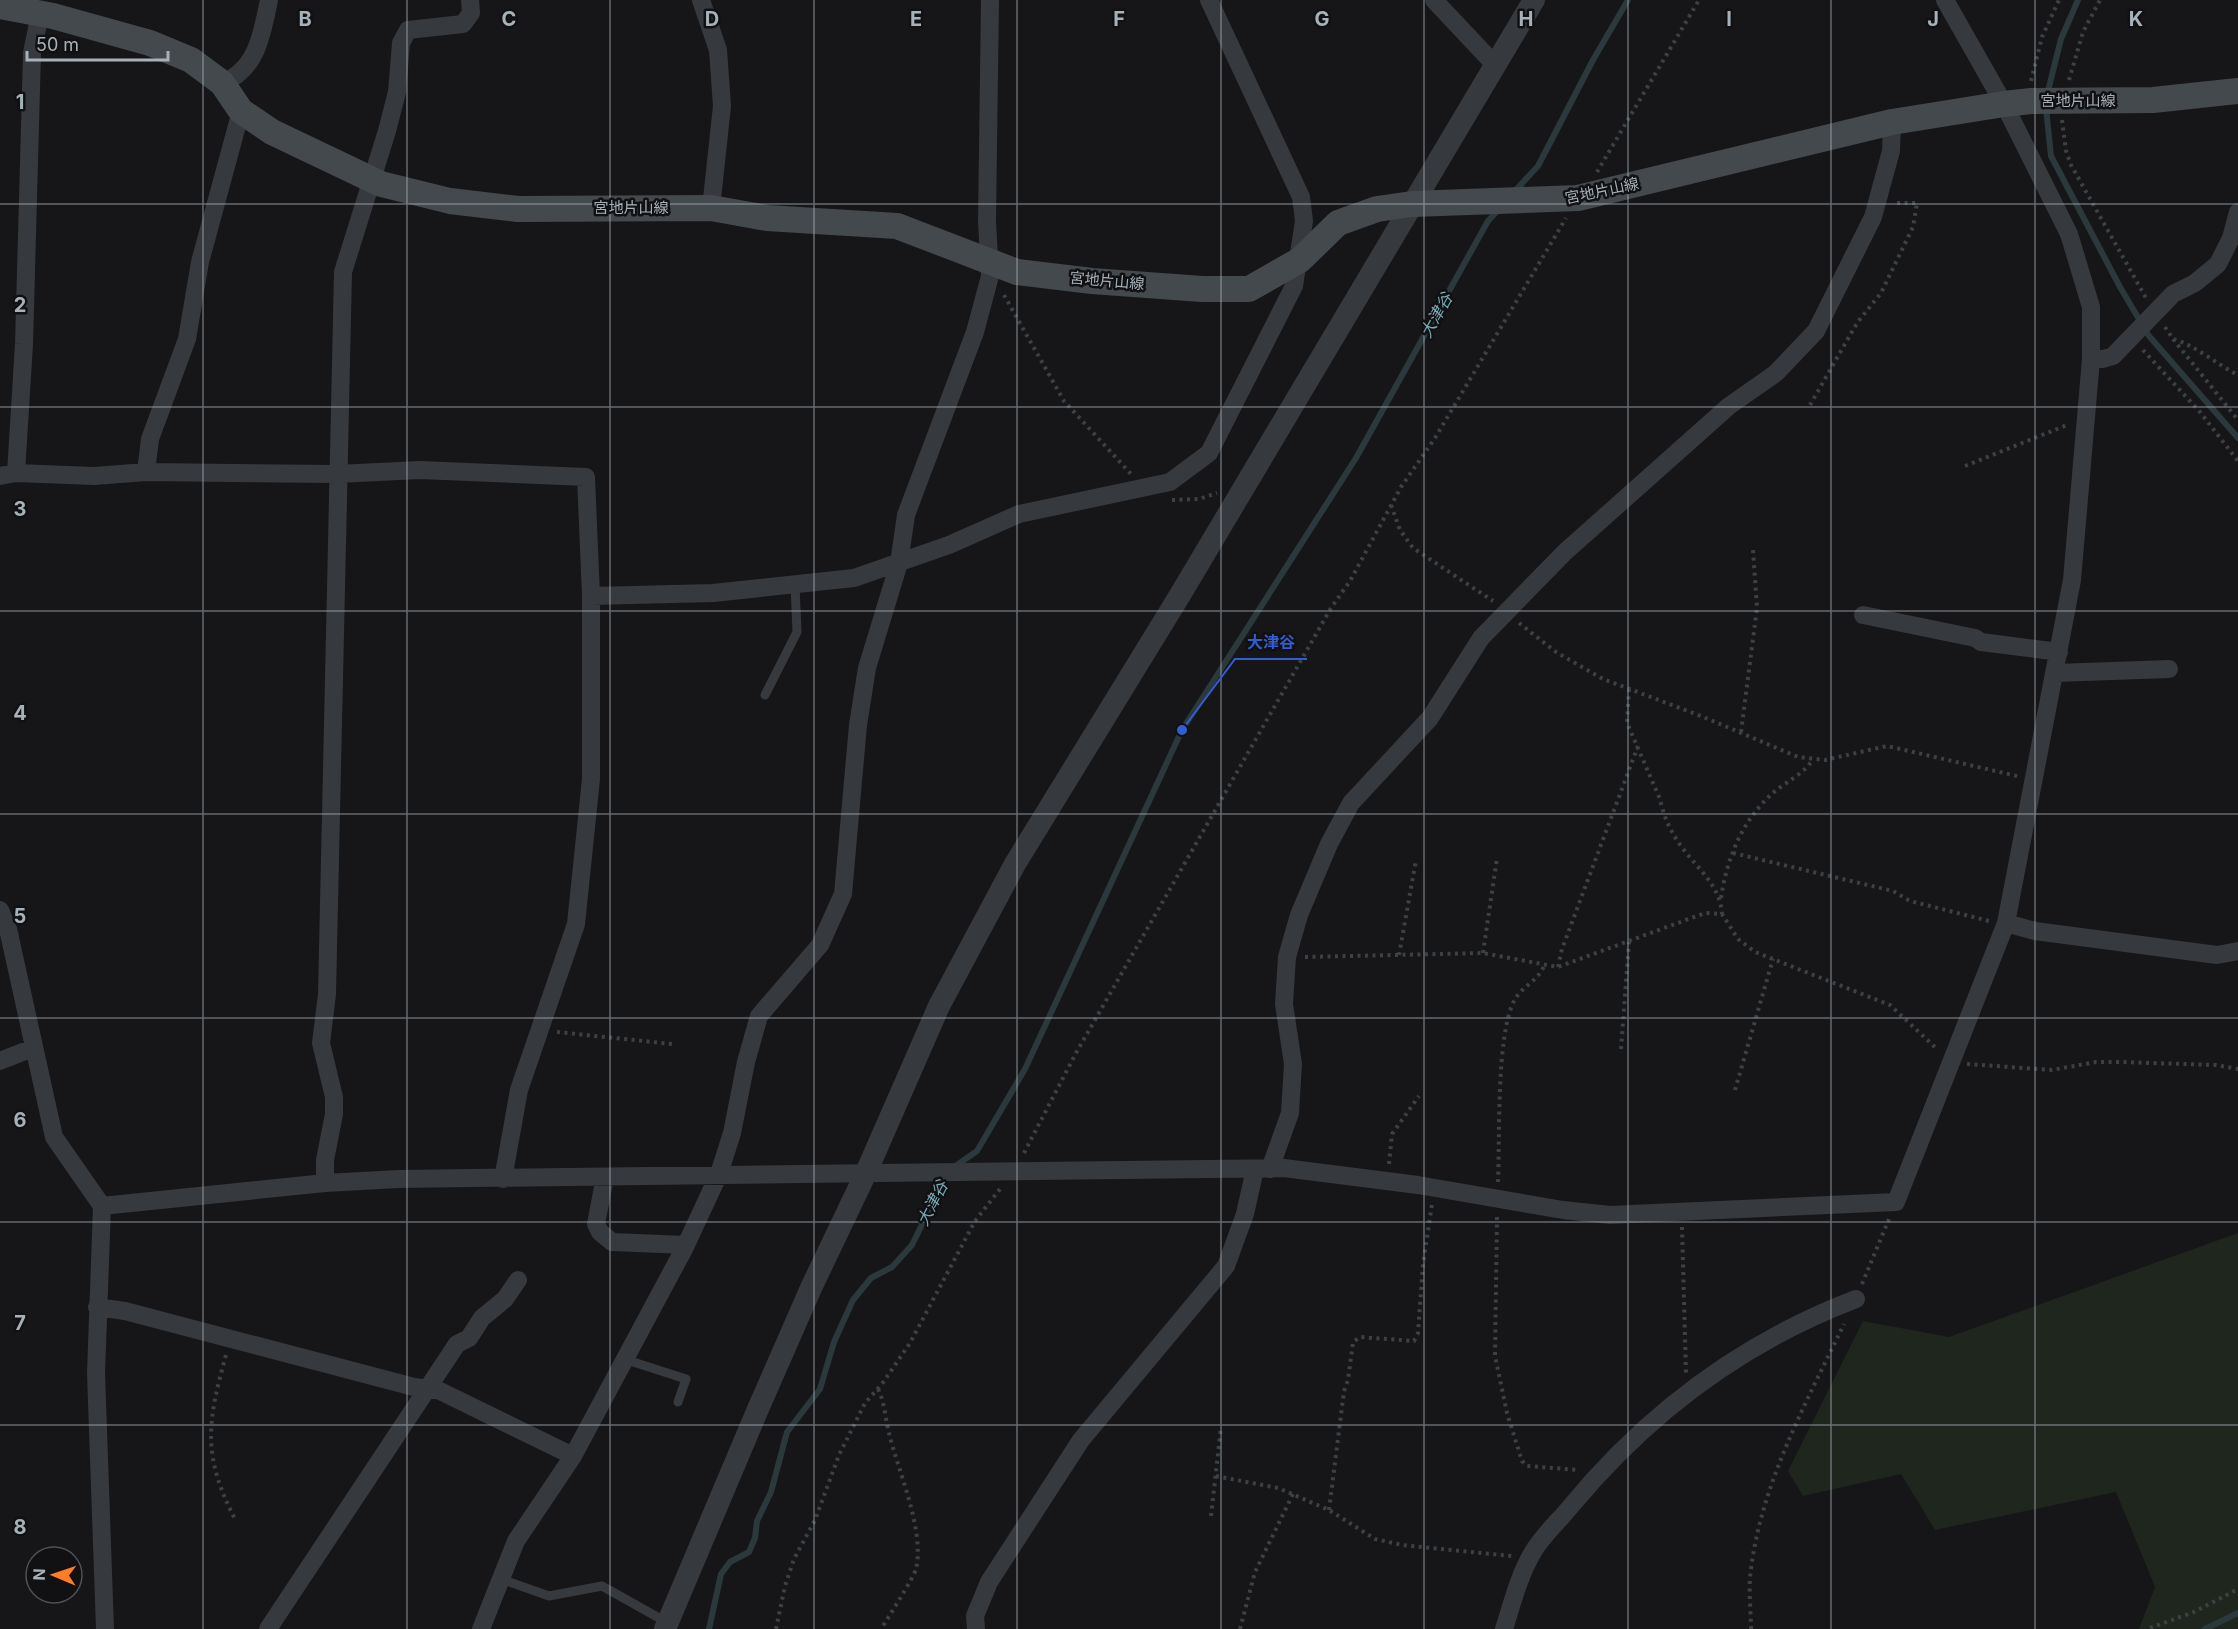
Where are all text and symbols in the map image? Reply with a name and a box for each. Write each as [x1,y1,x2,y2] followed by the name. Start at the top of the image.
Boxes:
[298,7,312,31] text: B
[502,7,516,31] text: C
[705,7,719,31] text: D
[910,7,922,31] text: E
[1113,7,1125,31] text: F
[1314,7,1330,31] text: G
[1519,7,1533,31] text: H
[1726,7,1732,31] text: I
[1927,7,1939,31] text: J
[2129,7,2143,31] text: K
[27,24,168,62] scale bar
[36,34,79,55] text: 50 m
[16,90,24,114] text: 1
[2040,91,2116,110] street label: 宮地片山線
[1563,173,1641,208] street label: 宮地片山線
[593,198,669,217] street label: 宮地片山線
[1069,268,1145,293] street label: 宮地片山線
[1416,287,1457,341] water label: 大津谷
[14,293,26,317] text: 2
[14,497,26,521] text: 3
[1235,625,1307,659] callout: 大津谷
[1247,632,1295,652] text: 大津谷
[13,701,27,725] text: 4
[14,904,26,928] text: 5
[14,1108,27,1132] text: 6
[912,1175,953,1229] water label: 大津谷
[14,1311,26,1335] text: 7
[13,1515,27,1539] text: 8
[24,1545,84,1605] north arrow
[29,1568,49,1581] text: N

